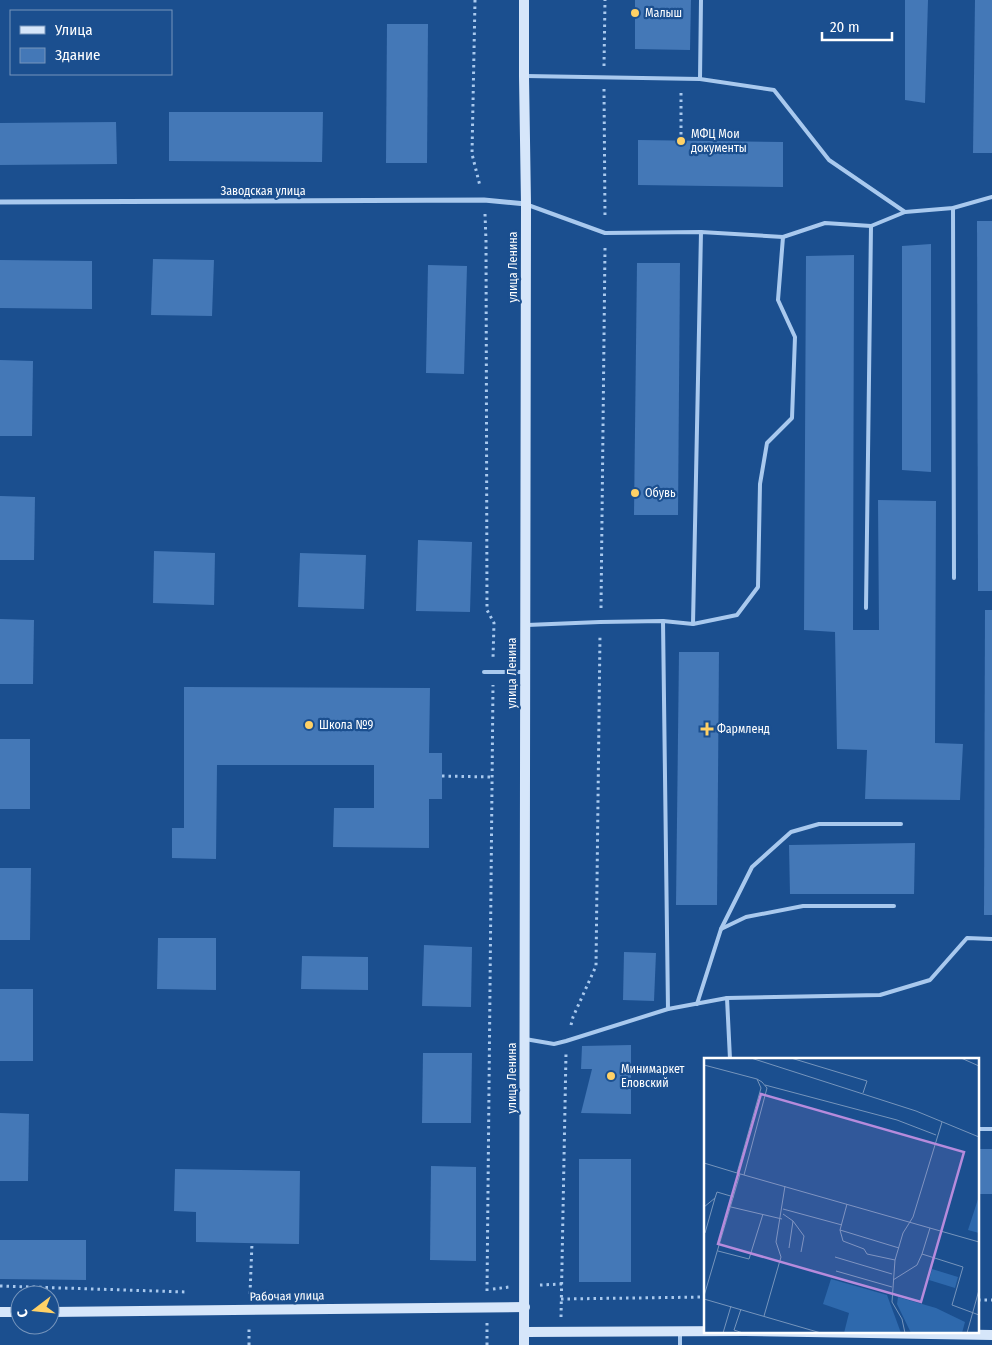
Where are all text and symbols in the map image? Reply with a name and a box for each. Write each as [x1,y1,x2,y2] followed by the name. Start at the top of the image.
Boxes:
[645,6,682,20] place label: Малыш
[629,7,641,19] marker: Малыш
[10,10,172,75] legend
[822,10,892,42] scale bar
[830,18,860,36] text: 20 m
[54,21,93,39] text: Улица
[55,46,101,64] text: Здание
[691,127,747,155] place label: МФЦ Мои документы
[675,135,687,147] marker: МФЦ Мои документы
[220,184,306,198] street label: Заводская улица
[506,231,520,302] street label: улица Ленина
[645,486,676,500] place label: Обувь
[629,487,641,499] marker: Обувь
[505,637,519,708] street label: улица Ленина
[319,718,374,732] place label: Школа №9
[303,719,315,731] marker: Школа №9
[717,722,770,736] place label: Фармленд
[701,723,713,735] marker: Фармленд
[505,1042,519,1113] street label: улица Ленина
[704,1058,980,1332] inset map
[621,1062,685,1090] place label: Минимаркет Еловский
[605,1070,617,1082] marker: Минимаркет Еловский
[10,1285,60,1335] north arrow
[250,1288,325,1304] street label: Рабочая улица
[14,1307,32,1319] text: С

